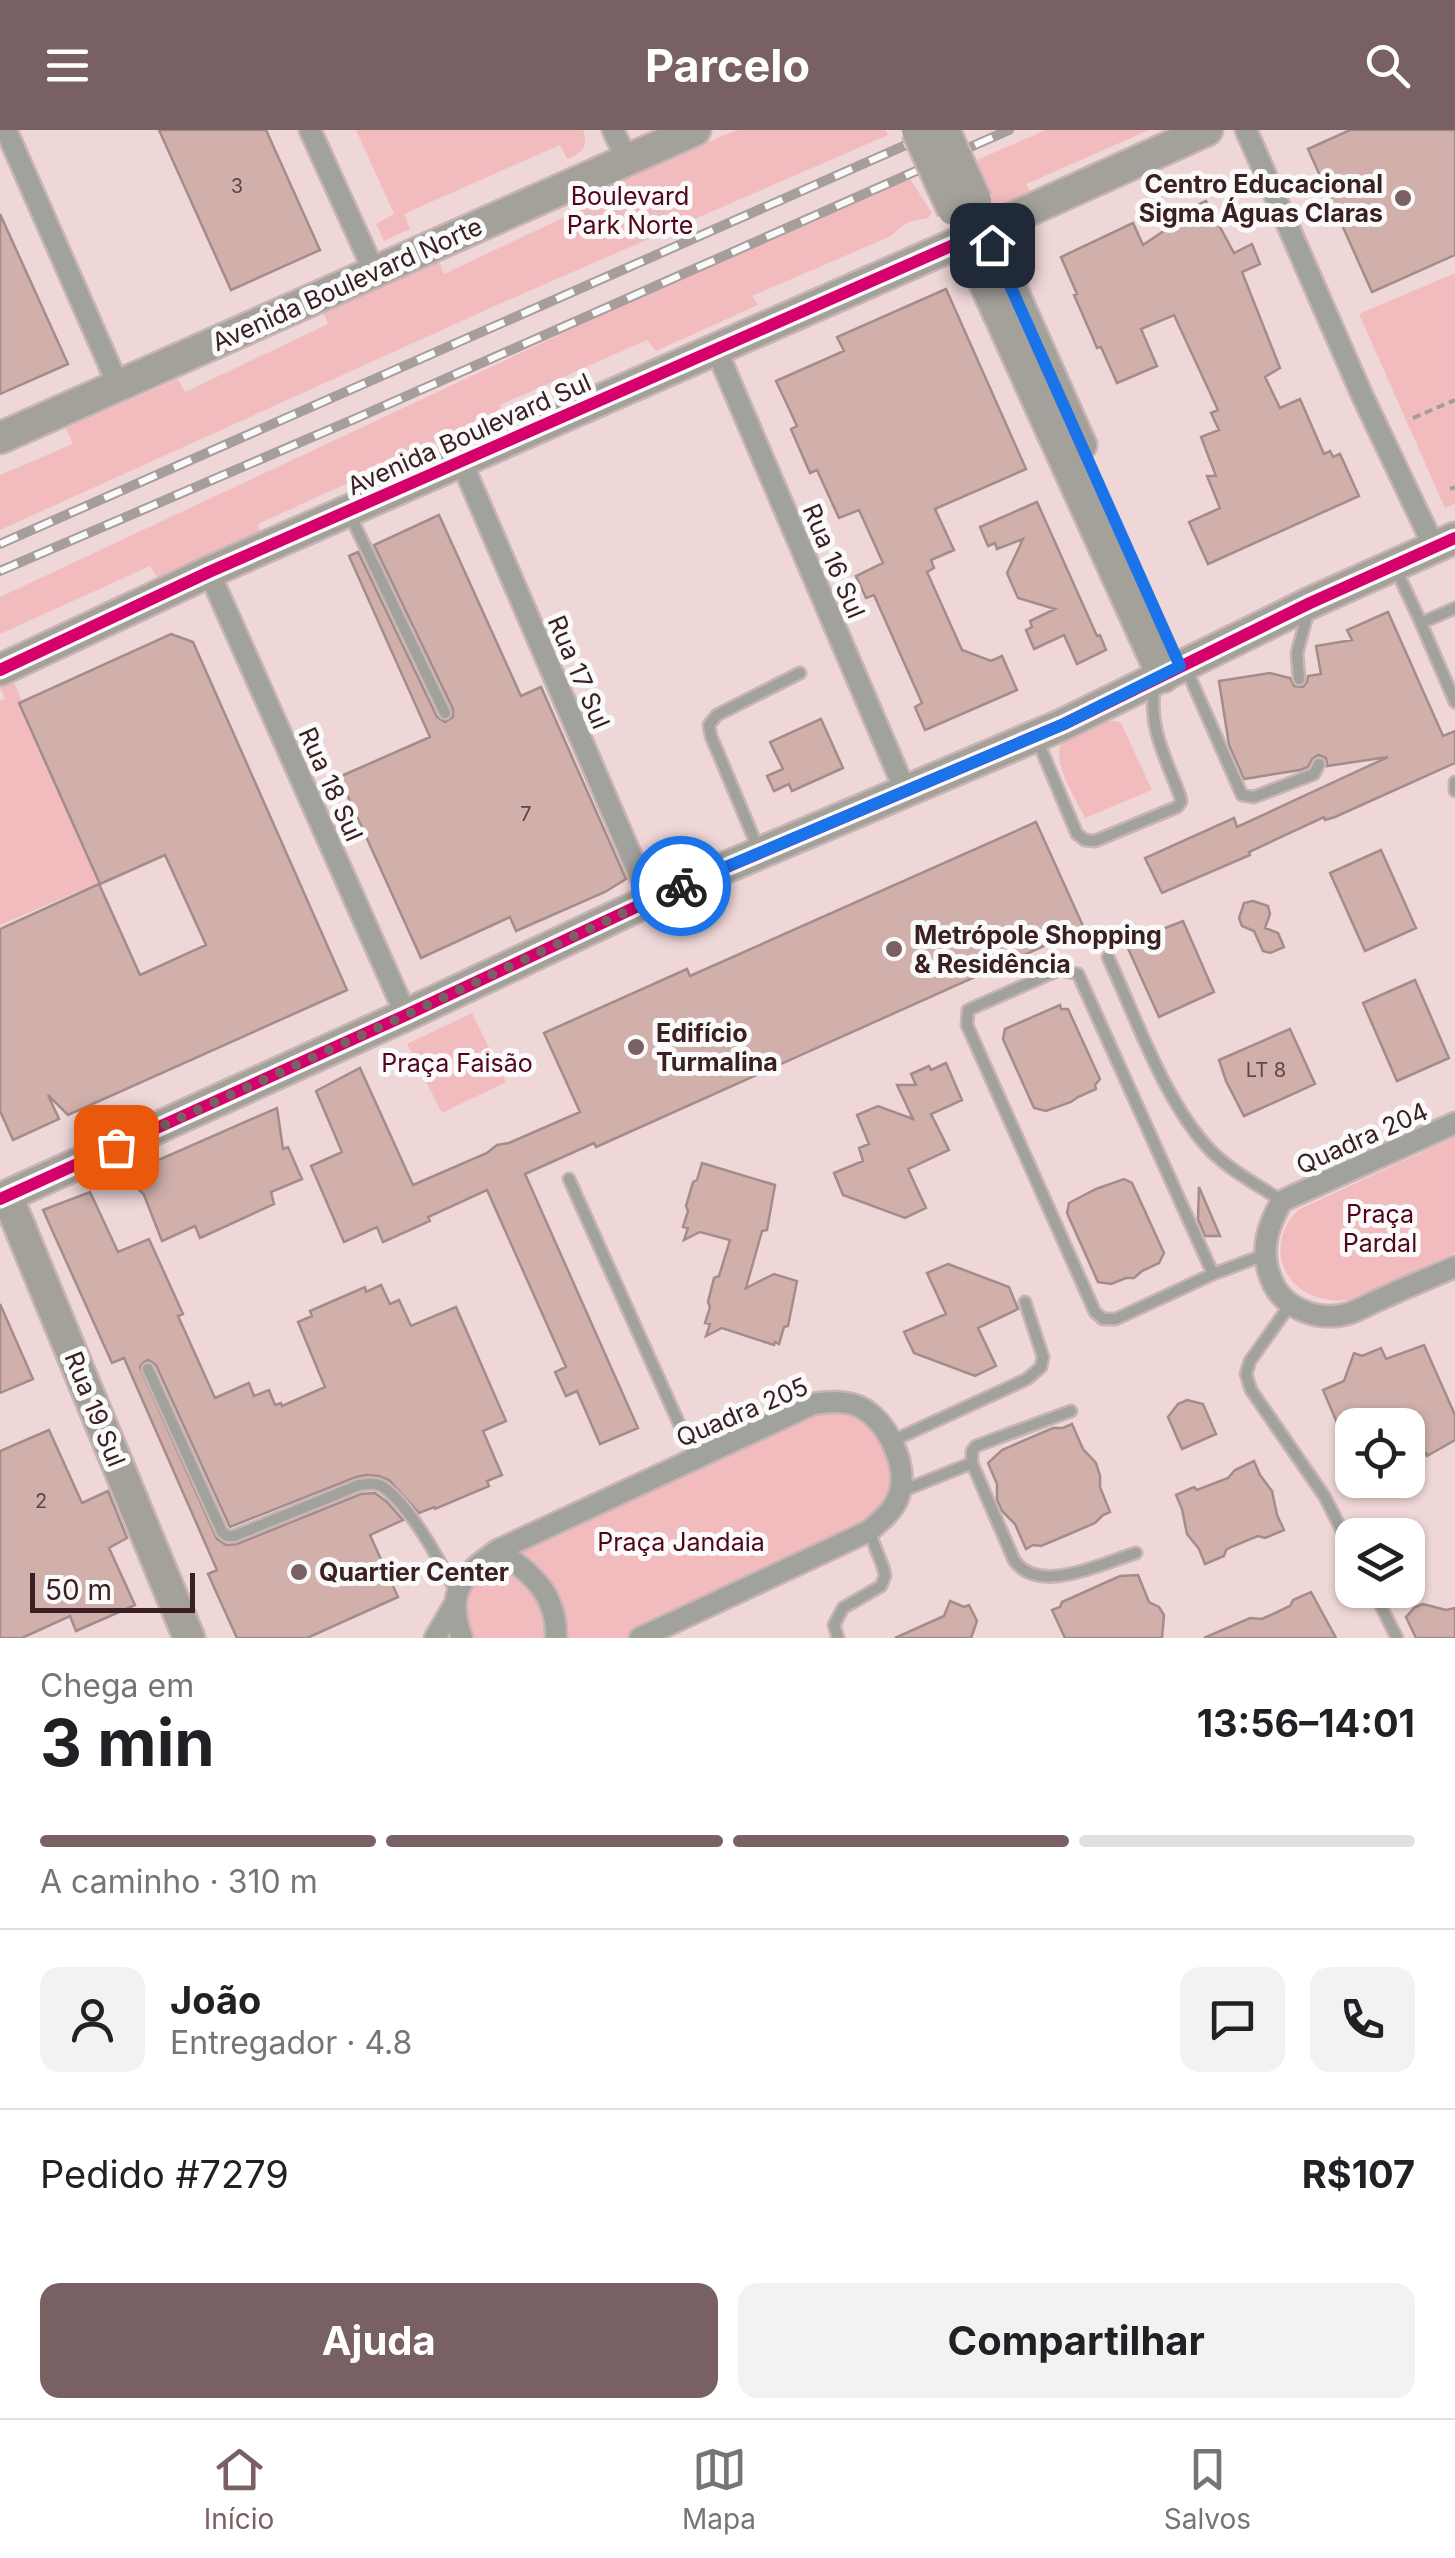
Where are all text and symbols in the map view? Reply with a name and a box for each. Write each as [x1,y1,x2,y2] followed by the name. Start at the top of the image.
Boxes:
[40,38,95,93] icon: menu
[645,38,810,93] text: Parcelo
[1360,38,1415,93] icon: search
[1139,169,1383,228] place label: Centro Educacional Sigma Águas Claras
[231,174,243,198] house number: 3
[567,181,693,240] park label: Boulevard Park Norte
[1392,187,1414,209] marker: Centro Educacional Sigma Águas Claras
[950,203,1035,288] pin
[207,211,487,357] street label: Avenida Boulevard Norte
[965,218,1020,273] icon: home
[343,367,595,501] street label: Avenida Boulevard Sul
[796,499,872,623] street label: Rua 16 Sul
[542,611,616,733] street label: Rua 17 Sul
[293,722,369,846] street label: Rua 18 Sul
[520,802,532,826] house number: 7
[631,836,731,936] courier
[654,859,709,914] icon: bike
[914,920,1162,979] place label: Metrópole Shopping & Residência
[883,938,905,960] marker: Metrópole Shopping & Residência
[656,1018,778,1077] place label: Edifício Turmalina
[625,1036,647,1058] marker: Edifício Turmalina
[381,1048,533,1078] park label: Praça Faisão
[1246,1058,1286,1082] house number: LT 8
[1292,1096,1432,1180] street label: Quadra 204
[74,1105,159,1190] pin
[89,1120,144,1175] icon: bag
[1343,1199,1417,1258] park label: Praça Pardal
[58,1347,132,1471] street label: Rua 19 Sul
[672,1371,812,1453] street label: Quadra 205
[1335,1408,1425,1608] map controls
[1335,1408,1425,1498] button: locate
[35,1489,47,1513] house number: 2
[1335,1518,1425,1608] button: layers
[597,1527,765,1557] park label: Praça Jandaia
[319,1557,509,1587] place label: Quartier Center
[288,1561,310,1583] marker: Quartier Center
[30,1568,195,1612] scale bar
[45,1573,112,1607] text: 50 m
[40,1666,194,1705] text: Chega em
[1197,1700,1415,1746] text: 13:56–14:01
[40,1703,215,1782] text: 3 min
[40,1862,318,1901] text: A caminho · 310 m
[40,1967,145,2072] button: person
[1180,1967,1285,2072] button: chat
[1310,1967,1415,2072] button: phone
[170,1977,261,2023] text: João
[170,2023,412,2062] text: Entregador · 4.8
[40,2151,289,2197] text: Pedido #7279
[1302,2151,1415,2197] text: R$107
[40,2283,718,2398] button: Ajuda
[738,2283,1415,2398] button: Compartilhar
[204,2442,274,2536] tab: Início
[682,2442,756,2536] tab: Mapa
[1164,2442,1251,2536] tab: Salvos

